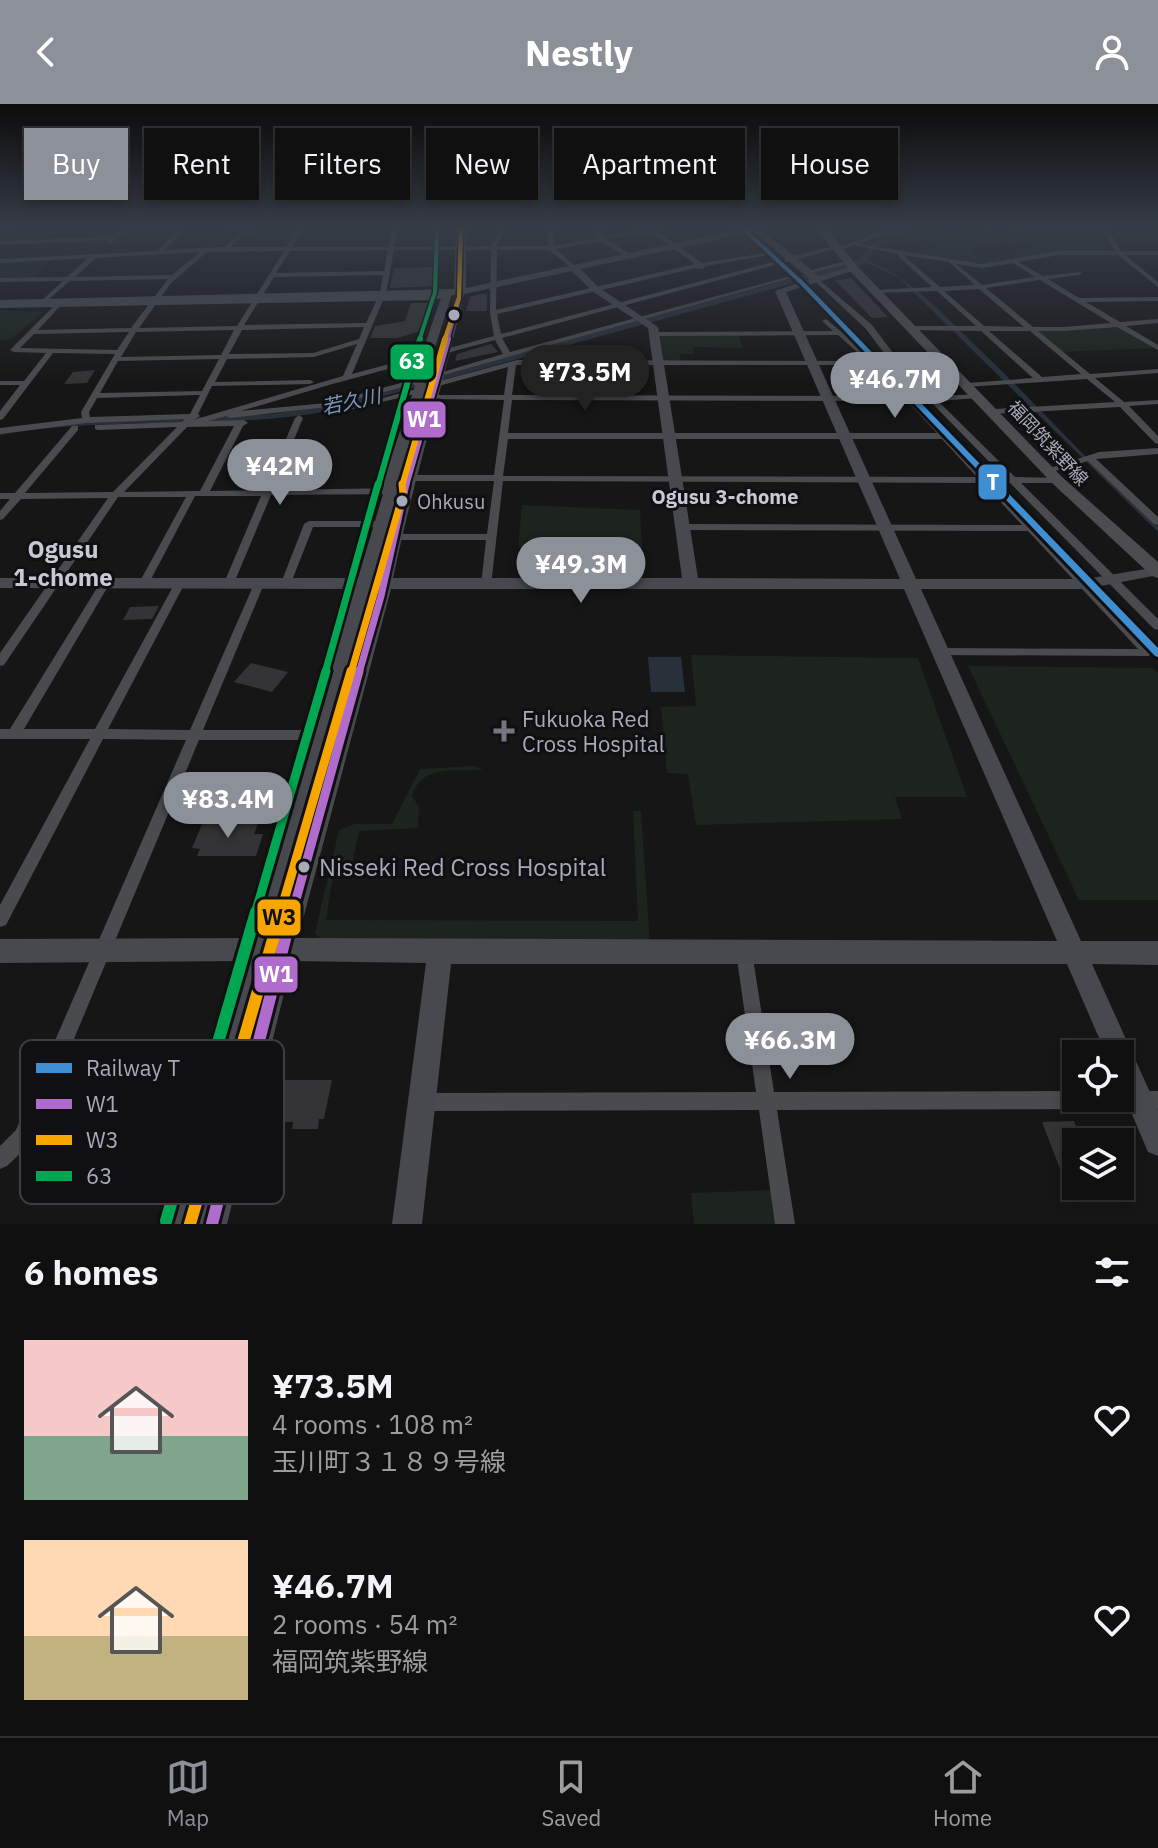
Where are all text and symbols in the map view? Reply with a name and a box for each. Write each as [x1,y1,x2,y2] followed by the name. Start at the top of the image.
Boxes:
[525,29,633,76] text: Nestly
[24,30,68,74] icon: back
[1090,30,1134,74] icon: person
[24,128,128,200] chip: Buy
[144,128,259,200] chip: Rent
[275,128,410,200] chip: Filters
[426,128,538,200] chip: New
[554,128,745,200] chip: Apartment
[761,128,898,200] chip: House
[446,307,462,323] unlabelled marker
[389,343,435,381] line badge: 63
[520,345,650,413] pin: ¥73.5M
[399,346,425,375] text: 63
[830,352,960,420] pin: ¥46.7M
[538,354,632,388] text: ¥73.5M
[848,361,942,395] text: ¥46.7M
[319,381,385,420] water label: 若久川
[1003,396,1093,490] street label: 福岡筑紫野線
[402,400,447,439] line badge: W1
[407,404,441,433] text: W1
[233,439,327,507] pin: ¥42M
[245,448,315,482] text: ¥42M
[977,463,1008,501] line badge: T
[987,467,1000,496] text: T
[652,483,798,510] district label: Ogusu 3-chome
[417,488,485,515] place label: Ohkusu
[394,493,410,509] marker: Ohkusu
[13,533,113,593] district label: Ogusu 1-chome
[516,537,646,605] pin: ¥49.3M
[534,546,628,580] text: ¥49.3M
[522,704,665,758] place label: Fukuoka Red Cross Hospital
[493,720,515,742] marker: Fukuoka Red Cross Hospital
[163,772,293,840] pin: ¥83.4M
[181,781,275,815] text: ¥83.4M
[319,851,606,883] place label: Nisseki Red Cross Hospital
[296,859,312,875] marker: Nisseki Red Cross Hospital
[256,898,302,937] line badge: W3
[262,902,296,931] text: W3
[253,955,299,994] line badge: W1
[259,959,293,988] text: W1
[725,1013,855,1081] pin: ¥66.3M
[743,1022,837,1056] text: ¥66.3M
[20,1040,284,1204] legend
[1062,1040,1134,1200] map controls
[1062,1040,1134,1112] button: locate
[86,1053,180,1082] text: Railway T
[86,1089,119,1118] text: W1
[86,1125,119,1154] text: W3
[1062,1128,1134,1200] button: layers
[86,1161,112,1190] text: 63
[24,1250,159,1294] text: 6 homes
[1090,1250,1134,1294] icon: filters
[272,1363,394,1407] text: ¥73.5M
[88,1372,184,1468] icon: home
[1090,1398,1134,1442] icon: heart
[272,1407,473,1441] text: 4 rooms · 108 m²
[272,1444,506,1478] text: 玉川町３１８９号線
[272,1563,394,1607] text: ¥46.7M
[88,1572,184,1668] icon: home
[1090,1598,1134,1642] icon: heart
[272,1607,457,1641] text: 2 rooms · 54 m²
[272,1644,428,1678] text: 福岡筑紫野線
[166,1755,210,1832] tab: Map
[541,1755,601,1832] tab: Saved
[933,1755,992,1832] tab: Home

